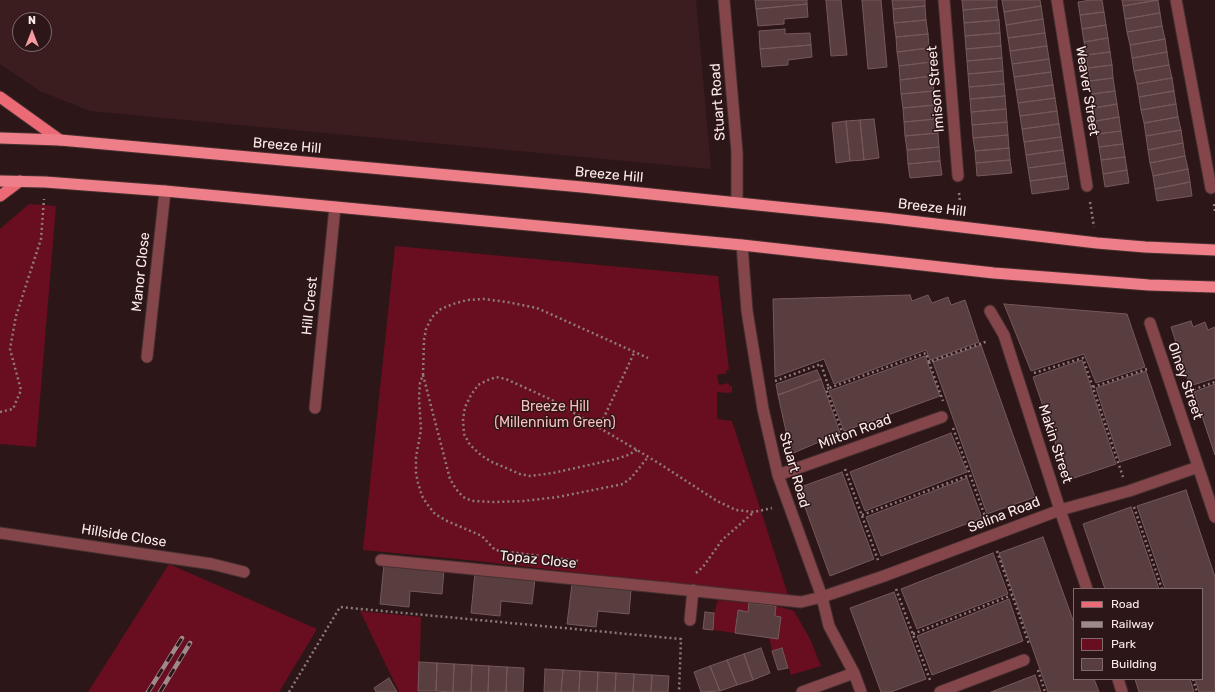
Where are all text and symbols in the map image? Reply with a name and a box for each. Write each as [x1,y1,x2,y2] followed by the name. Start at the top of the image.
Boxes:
[12,12,52,52] north arrow
[28,14,36,27] text: N
[924,45,948,133] street label: Imison Street
[1072,45,1102,137] street label: Weaver Street
[707,63,729,141] street label: Stuart Road
[252,135,322,157] street label: Breeze Hill
[574,164,644,186] street label: Breeze Hill
[897,195,967,221] street label: Breeze Hill
[128,231,154,313] street label: Manor Close
[299,276,321,336] street label: Hill Crest
[1164,340,1206,422] street label: Olney Street
[494,399,616,432] park label: Breeze Hill (Millennium Green)
[1034,402,1076,486] street label: Makin Street
[816,411,894,453] street label: Milton Road
[775,430,813,510] street label: Stuart Road
[965,494,1043,536] street label: Selina Road
[80,521,168,551] street label: Hillside Close
[499,548,577,572] street label: Topaz Close
[1073,588,1203,680] legend
[1111,597,1139,611] text: Road
[1111,617,1154,631] text: Railway
[1111,637,1136,651] text: Park
[1111,657,1157,671] text: Building

